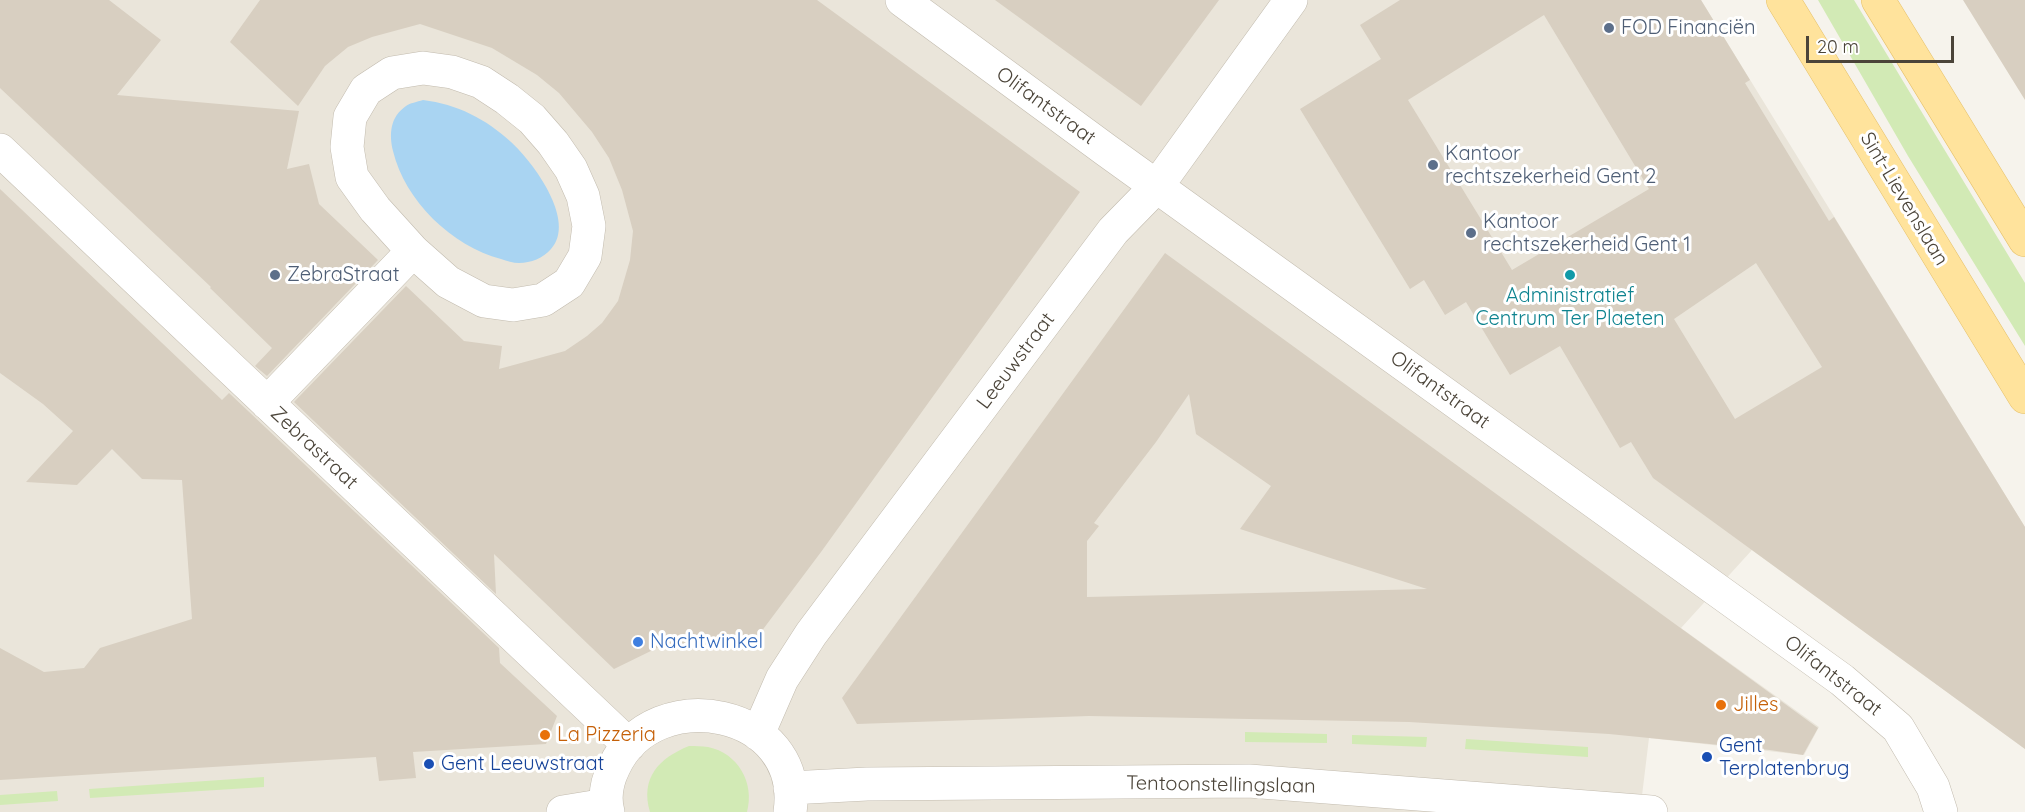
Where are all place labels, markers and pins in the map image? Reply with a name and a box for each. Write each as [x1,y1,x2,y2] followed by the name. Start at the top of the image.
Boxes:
[1621,16,1756,40] place label: FOD Financiën
[1602,21,1616,35] marker: FOD Financiën
[1445,142,1656,189] place label: Kantoor rechtszekerheid Gent 2
[1426,158,1440,172] marker: Kantoor rechtszekerheid Gent 2
[1483,210,1691,257] place label: Kantoor rechtszekerheid Gent 1
[1464,226,1478,240] marker: Kantoor rechtszekerheid Gent 1
[287,263,399,287] place label: ZebraStraat
[268,268,282,282] marker: ZebraStraat
[1563,268,1577,282] marker: Administratief Centrum Ter Plaeten
[1475,284,1665,331] place label: Administratief Centrum Ter Plaeten
[650,630,763,654] place label: Nachtwinkel
[631,635,645,649] marker: Nachtwinkel
[1733,693,1778,717] place label: Jilles
[1714,698,1728,712] marker: Jilles
[557,723,656,747] place label: La Pizzeria
[538,728,552,742] marker: La Pizzeria
[1719,734,1850,781] place label: Gent Terplatenbrug
[1700,750,1714,764] marker: Gent Terplatenbrug
[441,752,604,776] place label: Gent Leeuwstraat
[422,757,436,771] marker: Gent Leeuwstraat

